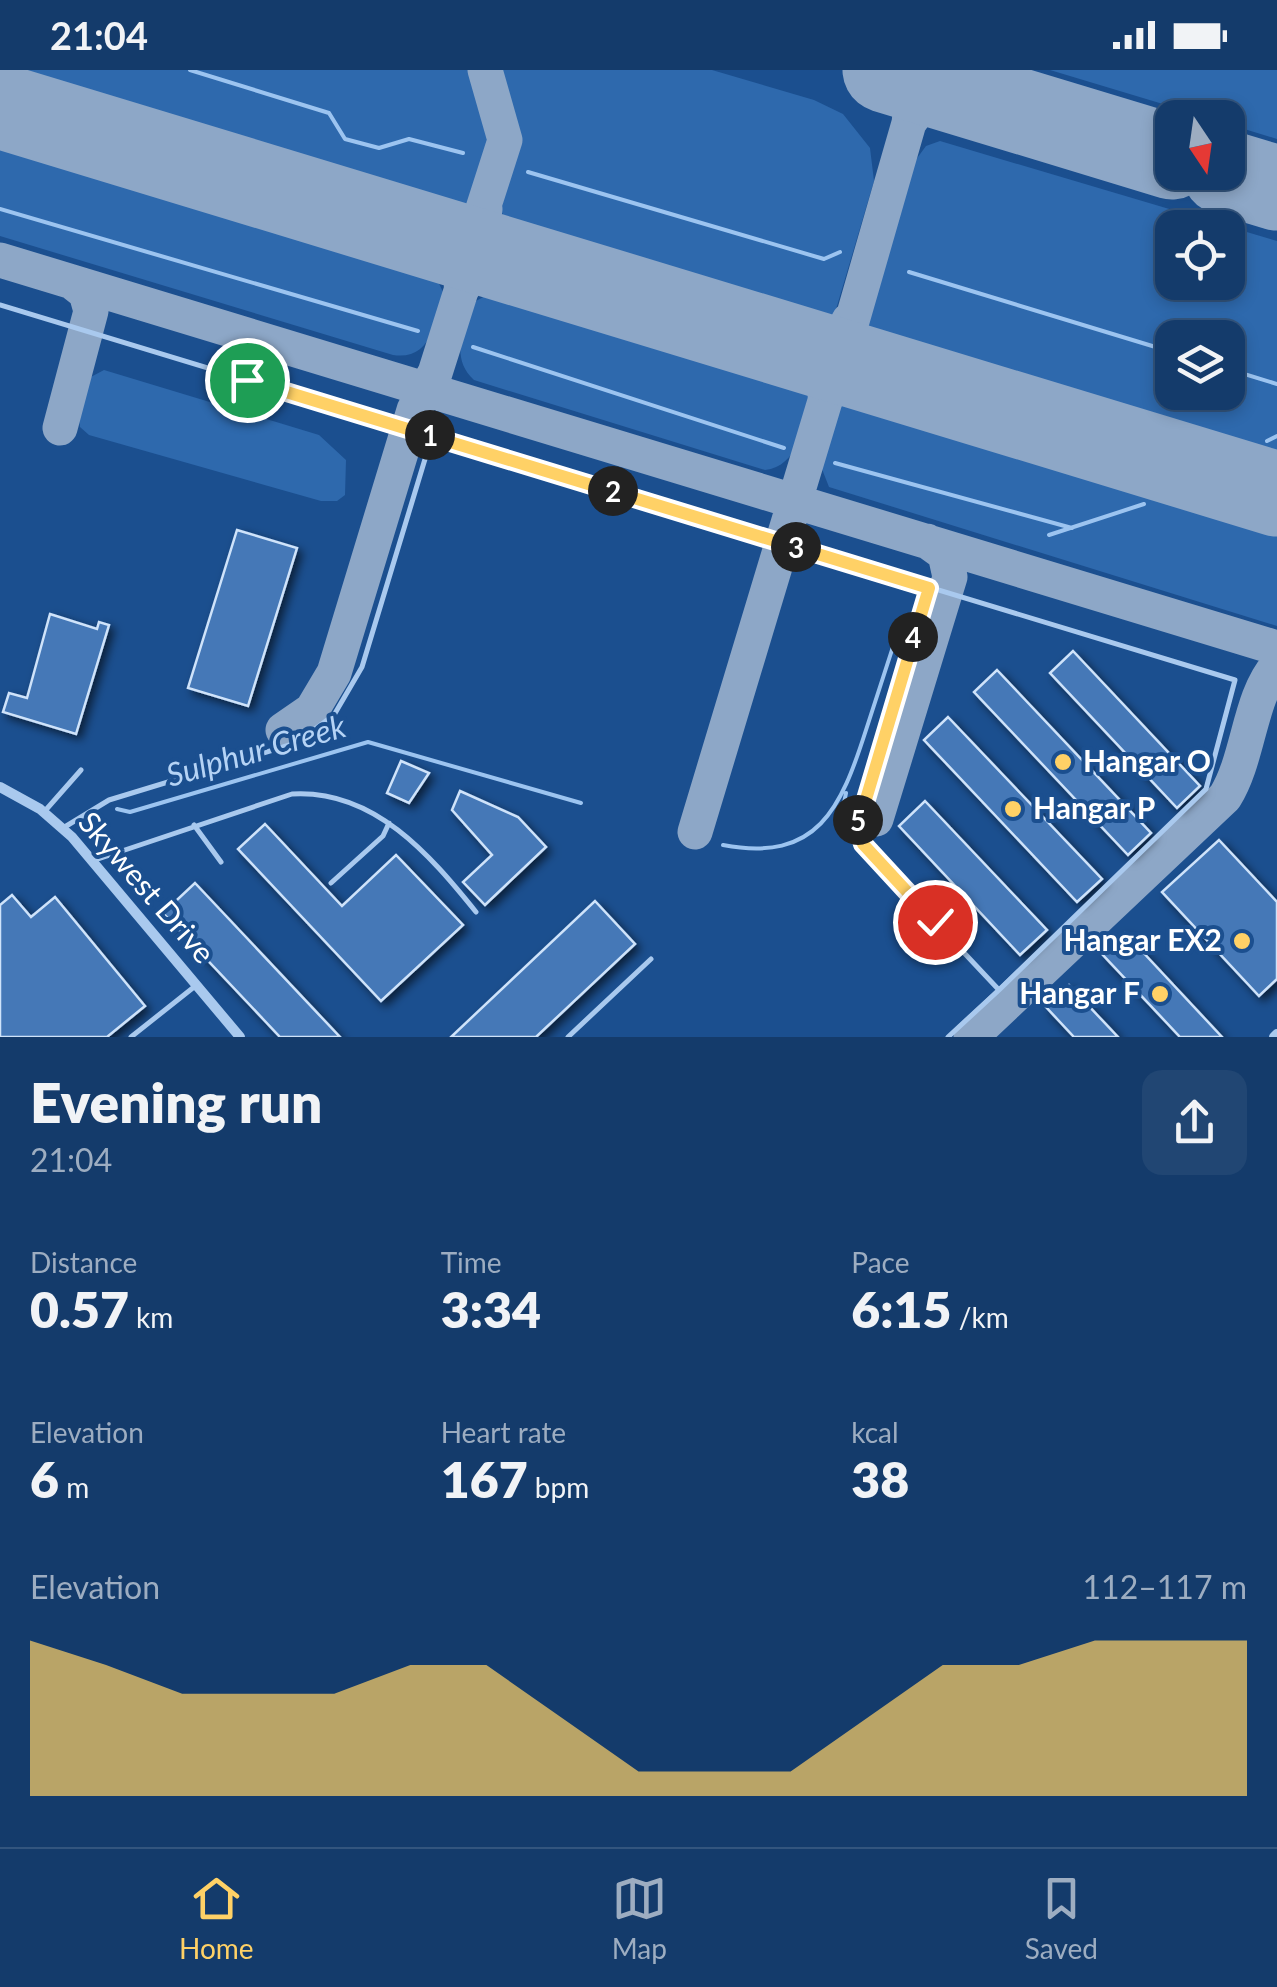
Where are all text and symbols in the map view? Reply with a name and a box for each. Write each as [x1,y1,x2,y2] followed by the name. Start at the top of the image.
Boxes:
[50,12,148,58] text: 21:04
[1155,100,1245,190] north arrow
[1155,100,1245,410] map controls
[1155,210,1245,300] button: locate
[1155,320,1245,410] button: layers
[205,338,290,423] pin
[220,353,275,408] icon: arrive
[405,410,455,460] pin: 1
[422,418,438,452] text: 1
[588,466,638,516] pin: 2
[605,474,621,508] text: 2
[771,522,821,572] pin: 3
[788,530,804,564] text: 3
[888,612,938,662] pin: 4
[905,620,921,654] text: 4
[161,705,350,794] water label: Sulphur Creek
[1083,742,1211,778] place label: Hangar O
[1052,751,1074,773] marker: Hangar O
[1033,789,1155,825] place label: Hangar P
[833,795,883,845] pin: 5
[1002,798,1024,820] marker: Hangar P
[850,803,866,837] text: 5
[72,804,223,970] street label: Skywest Drive
[893,880,978,965] pin
[908,895,963,950] icon: check
[1063,921,1222,957] place label: Hangar EX2
[1231,930,1253,952] marker: Hangar EX2
[1019,974,1140,1010] place label: Hangar F
[1149,983,1171,1005] marker: Hangar F
[30,1069,322,1135] text: Evening run
[1142,1070,1247,1175] button: share
[30,1140,112,1179] text: 21:04
[30,1245,137,1279] text: Distance
[441,1245,502,1279] text: Time
[851,1245,910,1279] text: Pace
[30,1279,129,1339] text: 0.57
[441,1279,541,1339] text: 3:34
[851,1279,952,1339] text: 6:15
[129,1300,173,1334] text: km
[952,1300,1009,1334] text: /km
[30,1415,144,1449] text: Elevation
[441,1415,566,1449] text: Heart rate
[851,1415,899,1449] text: kcal
[30,1449,59,1509] text: 6
[441,1449,528,1509] text: 167
[851,1449,909,1509] text: 38
[59,1470,89,1504] text: m
[528,1470,589,1504] text: bpm
[30,1567,160,1606] text: Elevation
[1083,1567,1247,1606] text: 112–117 m
[179,1871,254,1965] tab: Home
[612,1871,667,1965] tab: Map
[1025,1871,1098,1965] tab: Saved

